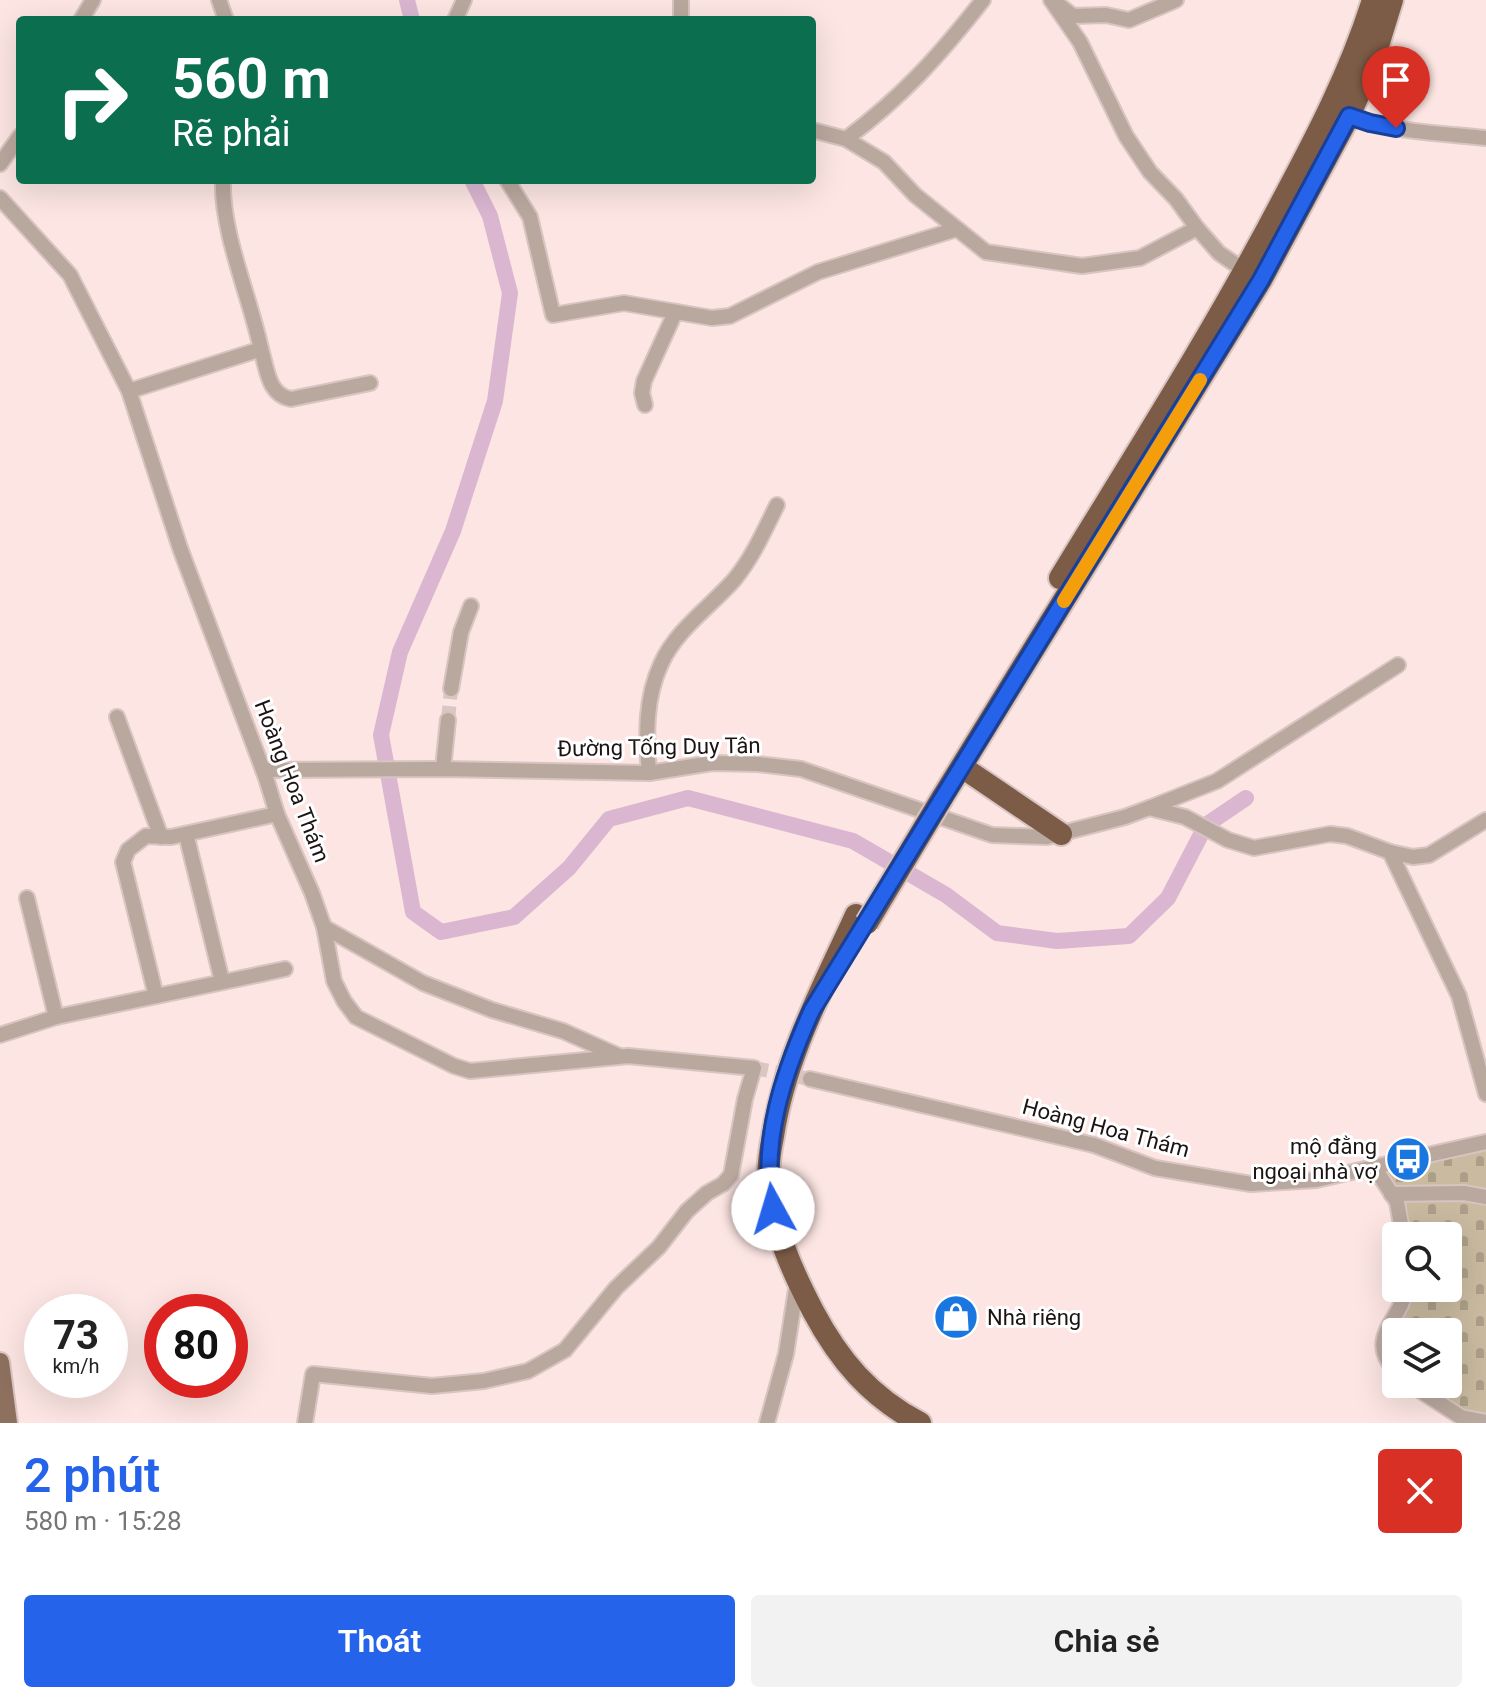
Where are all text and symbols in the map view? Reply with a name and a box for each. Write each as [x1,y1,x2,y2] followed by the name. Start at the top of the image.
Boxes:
[172,46,331,112] text: 560 m
[1362,46,1430,128] pin
[40,48,144,152] icon: right
[1374,58,1418,102] icon: arrive
[172,113,291,155] text: Rẽ phải
[250,696,334,866] street label: Hoàng Hoa Thám
[557,733,761,761] street label: Đường Tống Duy Tân
[1020,1094,1192,1162] street label: Hoàng Hoa Thám
[1252,1134,1377,1184] place label: mộ đằng ngoại nhà vợ
[1384,1135,1432,1183] bus stop icon: mộ đằng ngoại nhà vợ
[731,1167,815,1251] position arrow
[1382,1222,1462,1398] map controls
[1382,1222,1462,1302] button: search
[932,1293,980,1341] shop icon: Nhà riêng
[144,1294,248,1398] speed limit sign: 80
[987,1305,1081,1330] place label: Nhà riêng
[53,1312,99,1359] text: 73
[1382,1318,1462,1398] button: layers
[53,1354,99,1378] text: km/h
[24,1447,160,1504] text: 2 phút
[1378,1449,1462,1533] button: close
[24,1506,182,1536] text: 580 m · 15:28
[24,1595,735,1687] button: Thoát
[751,1595,1462,1687] button: Chia sẻ

